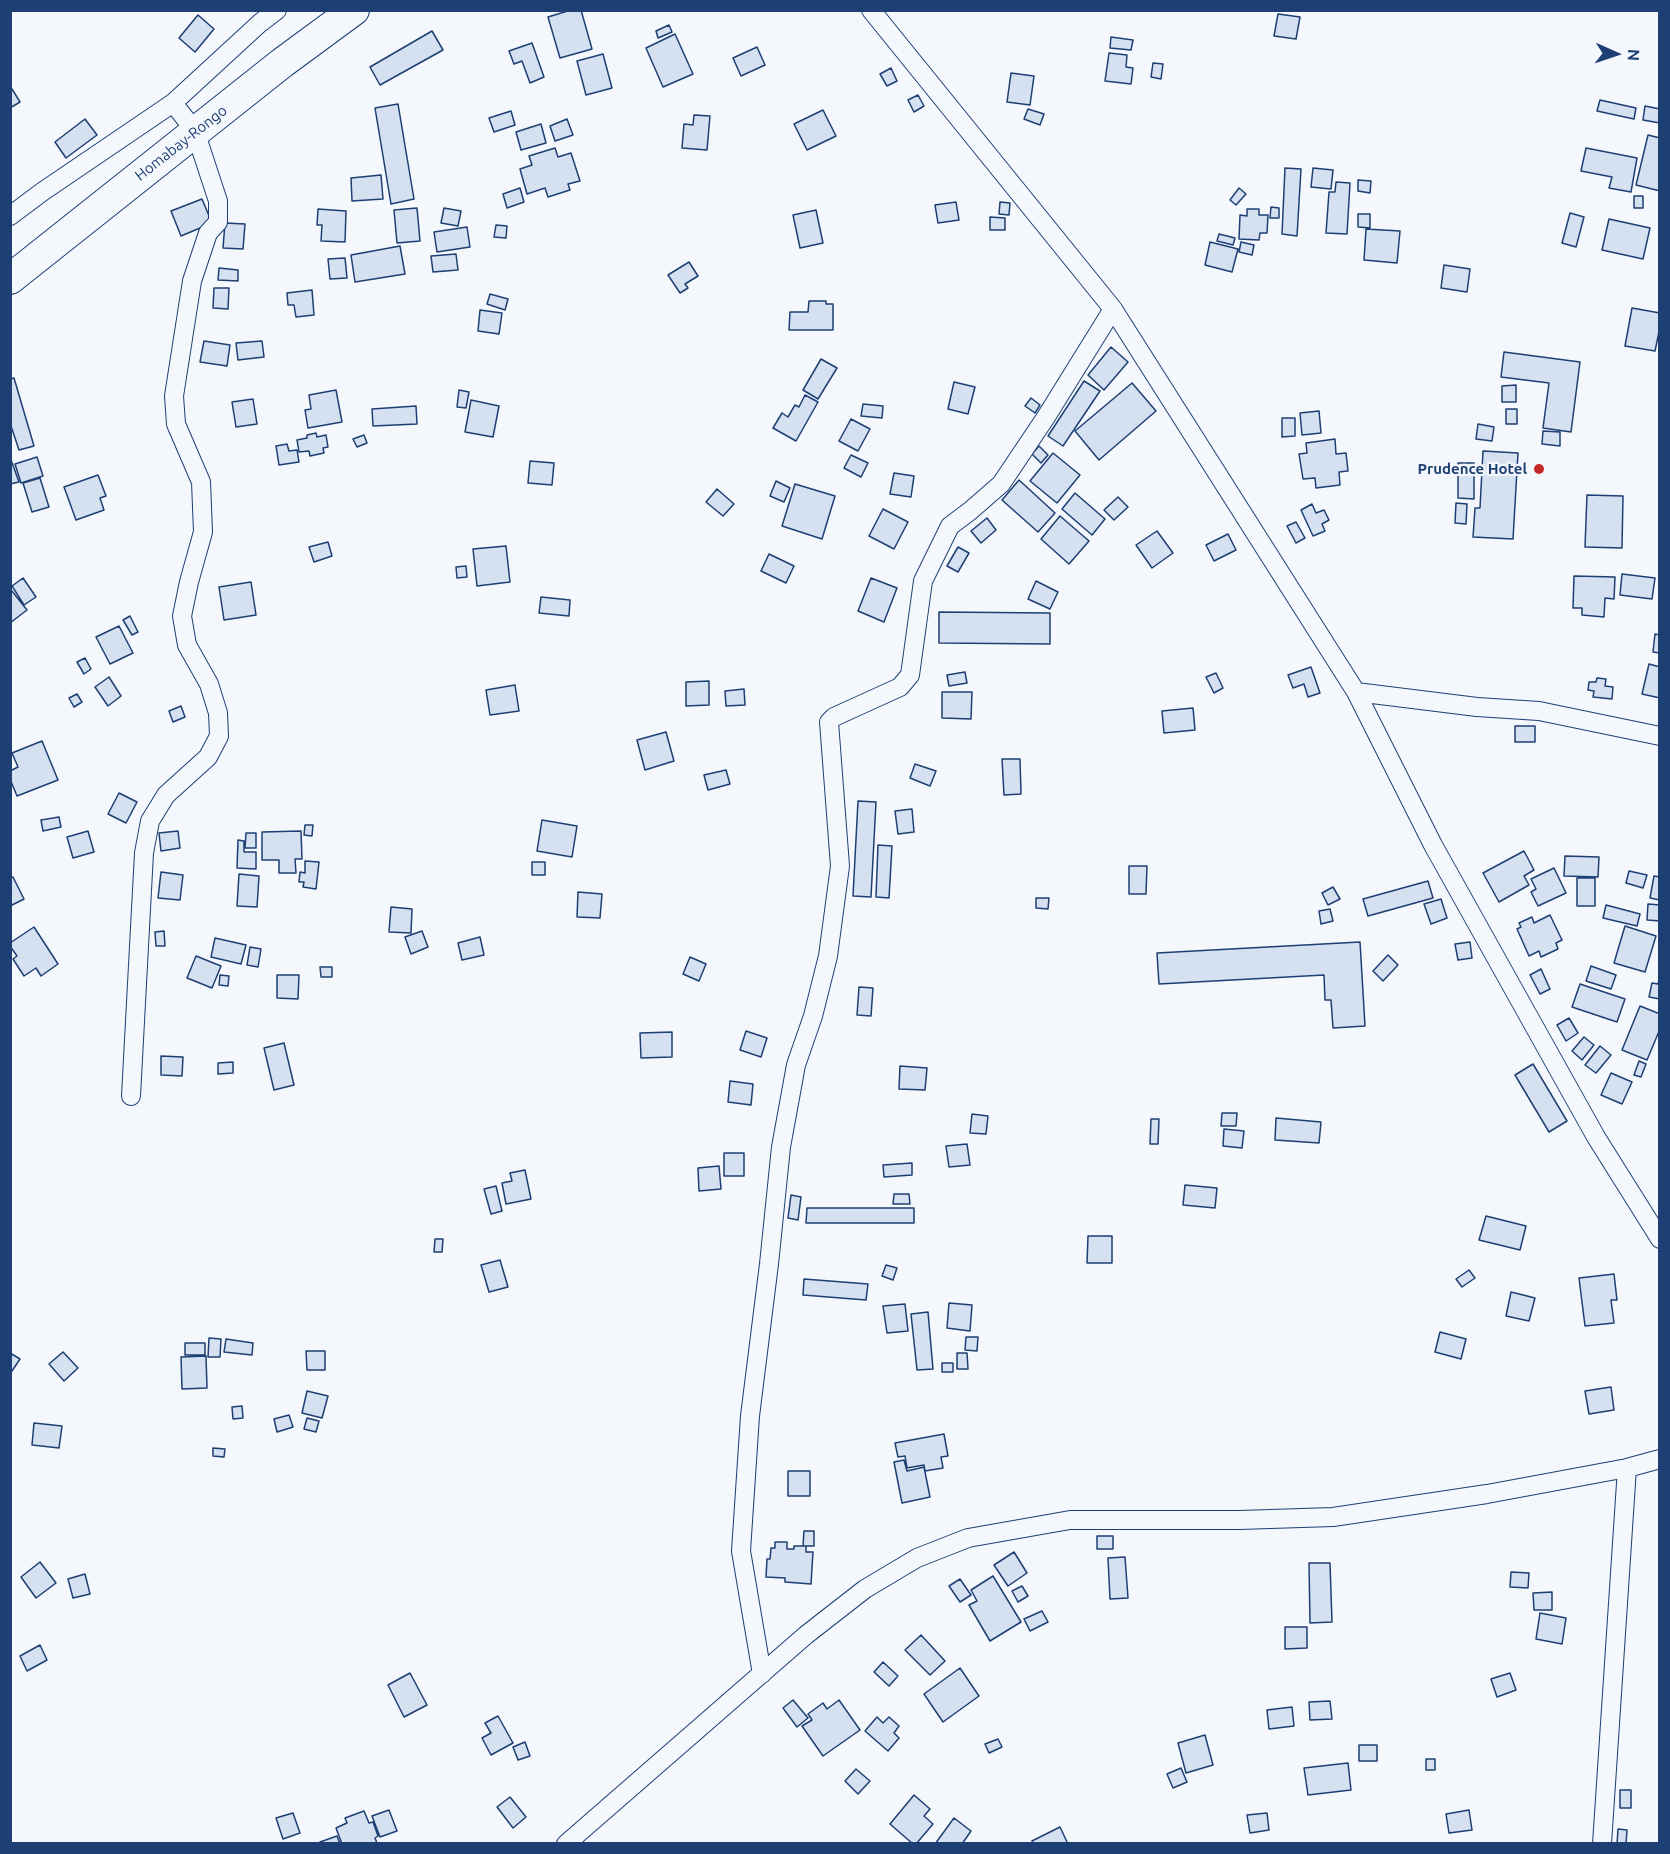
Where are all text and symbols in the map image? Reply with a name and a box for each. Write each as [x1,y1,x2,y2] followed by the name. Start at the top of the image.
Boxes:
[1586,24,1646,84] north arrow
[1625,49,1643,61] text: N
[131,101,231,185] street label: Homabay-Rongo
[1418,460,1527,478] place label: Prudence Hotel
[1532,462,1546,476] marker: Prudence Hotel

